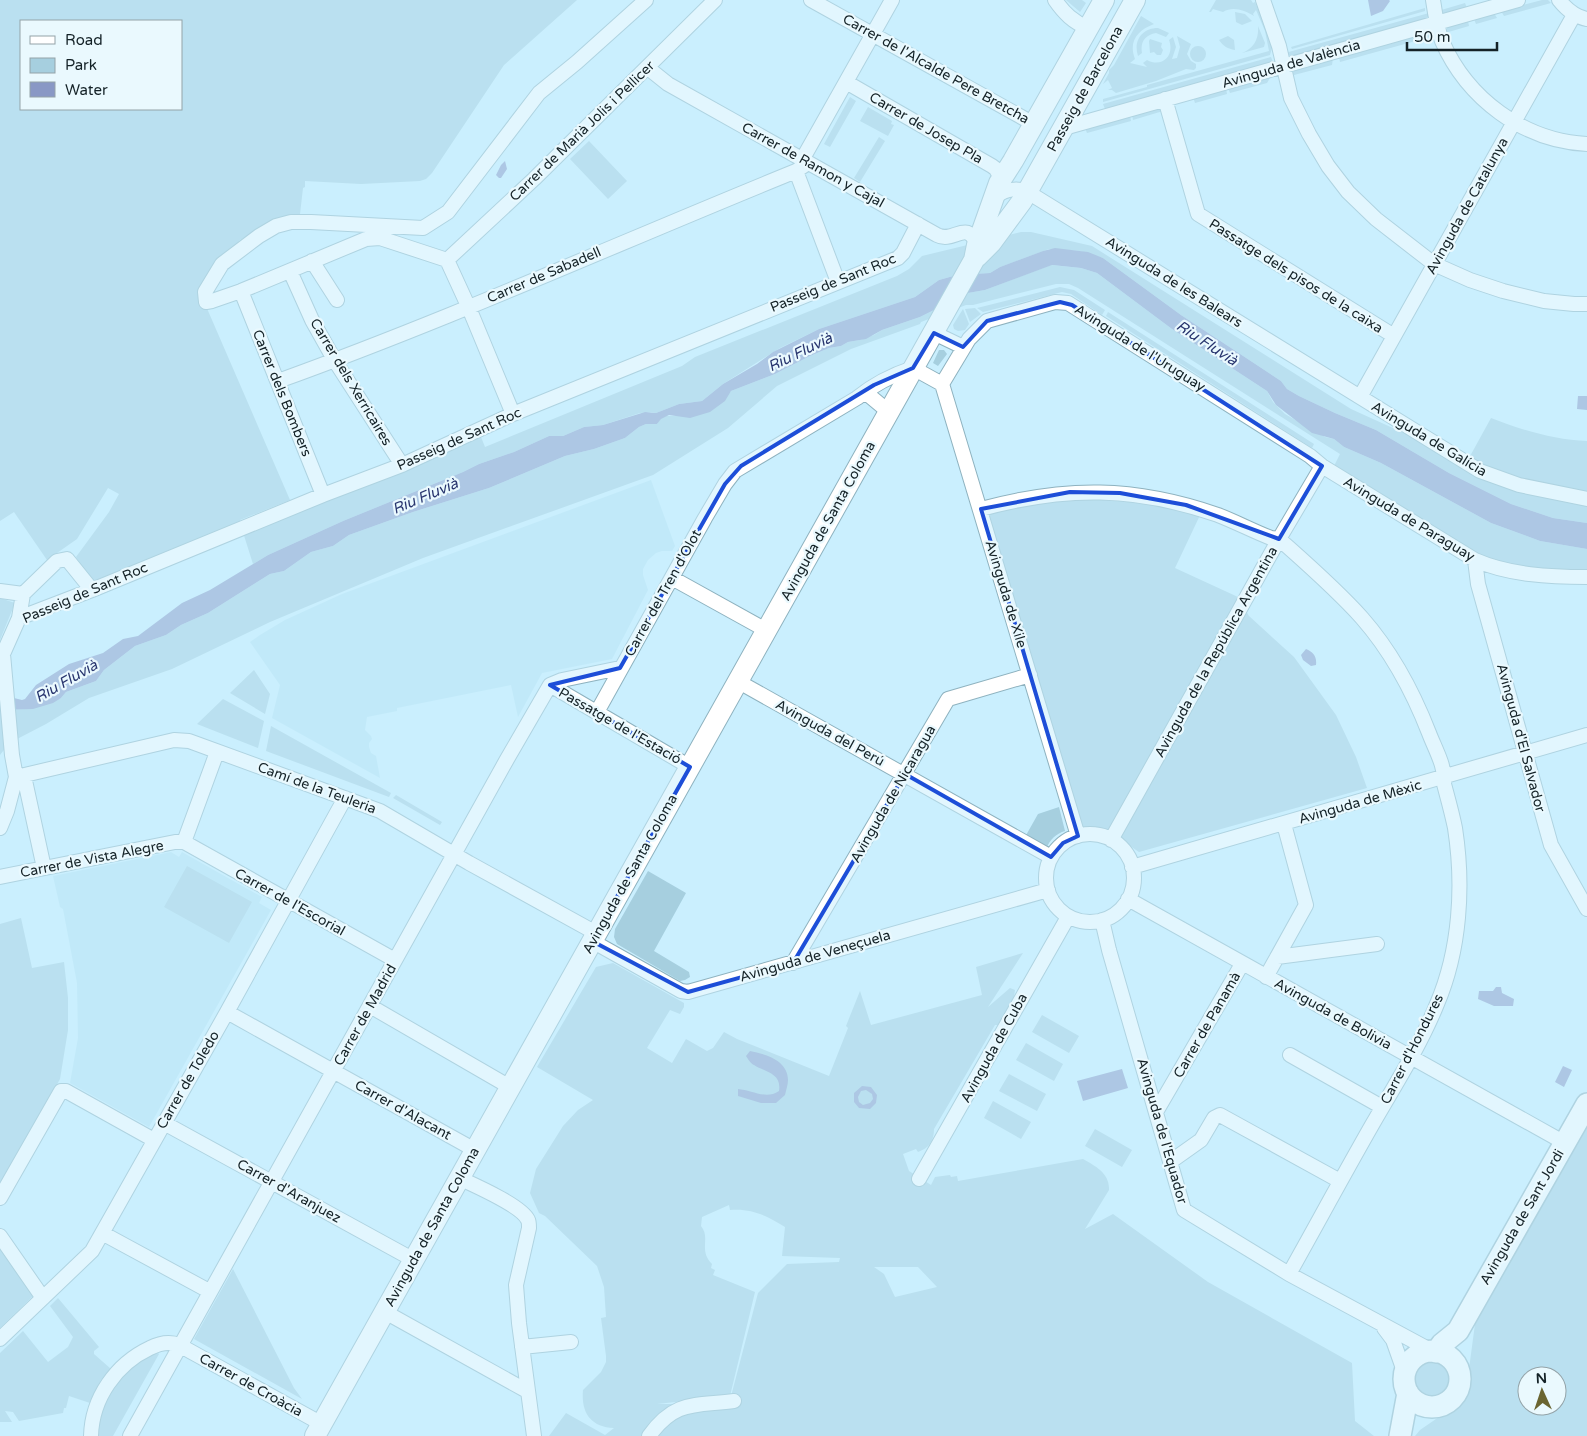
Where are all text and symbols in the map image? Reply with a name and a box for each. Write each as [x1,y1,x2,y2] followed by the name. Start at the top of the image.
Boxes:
[840,10,1032,128] street label: Carrer de l'Alcalde Pere Bretcha
[20,20,182,110] legend
[1407,20,1497,52] scale bar
[1043,23,1127,155] street label: Passeig de Barcelona
[1414,28,1451,46] text: 50 m
[65,31,103,49] text: Road
[1220,36,1362,92] street label: Avinguda de València
[65,56,97,74] text: Park
[506,57,658,205] street label: Carrer de Marià Jolis i Pellicer
[65,81,108,99] text: Water
[866,89,986,167] street label: Carrer de Josep Pla
[739,119,887,211] street label: Carrer de Ramon y Cajal
[1422,135,1512,277] street label: Avinguda de Catalunya
[1206,215,1386,337] street label: Passatge dels pisos de la caixa
[1102,233,1246,331] street label: Avinguda de les Balears
[484,243,604,307] street label: Carrer de Sabadell
[767,250,899,316] street label: Passeig de Sant Roc
[1071,301,1209,395] street label: Avinguda de l'Uruguay
[306,315,396,449] street label: Carrer dels Xerricaires
[1173,317,1242,370] water label: Riu Fluvià
[249,327,315,459] street label: Carrer dels Bombers
[765,328,836,375] water label: Riu Fluvià
[1368,398,1490,480] street label: Avinguda de Galícia
[394,404,524,474] street label: Passeig de Sant Roc
[777,438,879,604] street label: Avinguda de Santa Coloma
[1340,473,1478,565] street label: Avinguda de Paraguay
[390,474,461,518] water label: Riu Fluvià
[621,526,705,659] street label: Carrer del Tren d'Olot
[982,538,1030,650] street label: Avinguda de Xile
[1151,544,1281,760] street label: Avinguda de la República Argentina
[20,559,150,627] street label: Passeig de Sant Roc
[31,656,101,706] water label: Riu Fluvià
[1493,662,1549,815] street label: Avinguda d'El Salvador
[556,684,684,768] street label: Passatge de l'Estació
[773,696,887,770] street label: Avinguda del Perú
[847,722,939,866] street label: Avinguda de Nicaragua
[255,759,379,817] street label: Camí de la Teuleria
[1297,776,1423,828] street label: Avinguda de Mèxic
[579,791,681,957] street label: Avinguda de Santa Coloma
[19,837,165,881] street label: Carrer de Vista Alegre
[232,865,348,939] street label: Carrer de l'Escorial
[738,926,892,986] street label: Avinguda de Veneçuela
[330,961,400,1069] street label: Carrer de Madrid
[1170,969,1244,1081] street label: Carrer de Panamà
[1271,975,1395,1053] street label: Avinguda de Bolivia
[957,990,1031,1106] street label: Avinguda de Cuba
[1377,991,1447,1107] street label: Carrer d'Hondures
[153,1028,223,1132] street label: Carrer de Toledo
[1133,1056,1191,1206] street label: Avinguda de l'Equador
[352,1076,455,1144] street label: Carrer d'Alacant
[381,1144,483,1310] street label: Avinguda de Santa Coloma
[1476,1146,1568,1288] street label: Avinguda de Sant Jordi
[234,1155,344,1227] street label: Carrer d'Aranjuez
[196,1350,306,1420] street label: Carrer de Croàcia
[1517,1366,1567,1416] north arrow
[1535,1370,1547,1387] text: N

